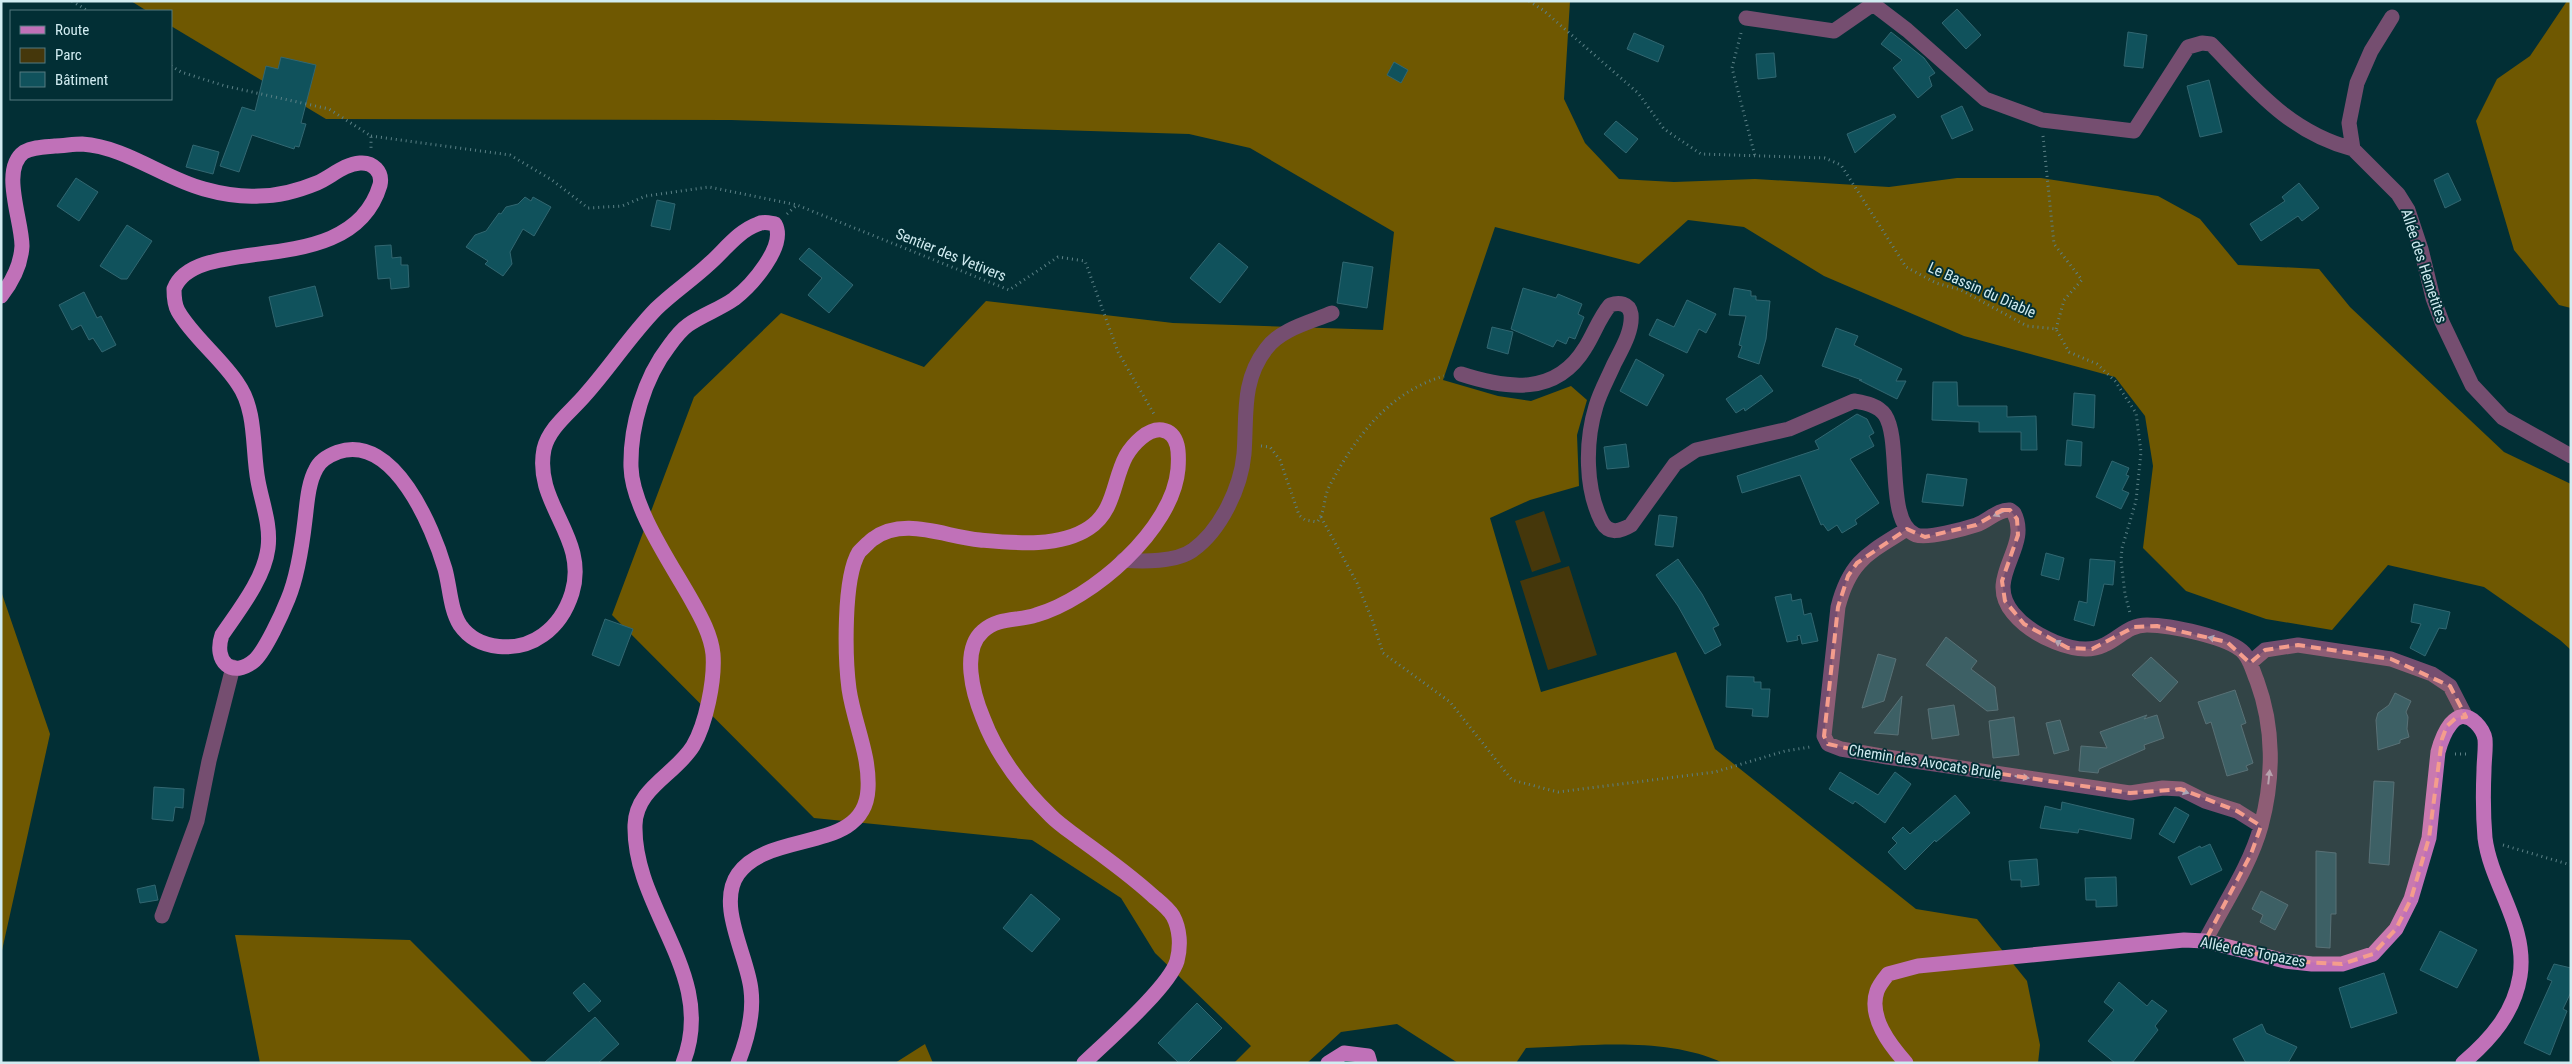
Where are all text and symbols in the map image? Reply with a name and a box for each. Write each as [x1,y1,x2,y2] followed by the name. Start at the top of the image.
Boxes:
[10,10,172,100] legend
[55,21,89,39] text: Route
[55,46,82,64] text: Parc
[55,71,108,89] text: Bâtiment
[2397,207,2451,325] street label: Allée des Hemetites
[893,225,1009,285] street label: Sentier des Vetivers
[1925,258,2039,322] street label: Le Bassin du Diable
[1993,510,2007,518] one-way arrow
[2207,635,2222,643] one-way arrow
[2054,640,2068,648] one-way arrow
[1847,741,2003,783] street label: Chemin des Avocats Brule
[2265,769,2273,785] one-way arrow
[2014,773,2030,781] one-way arrow
[2175,787,2190,795] one-way arrow
[2199,933,2307,971] street label: Allée des Topazes

